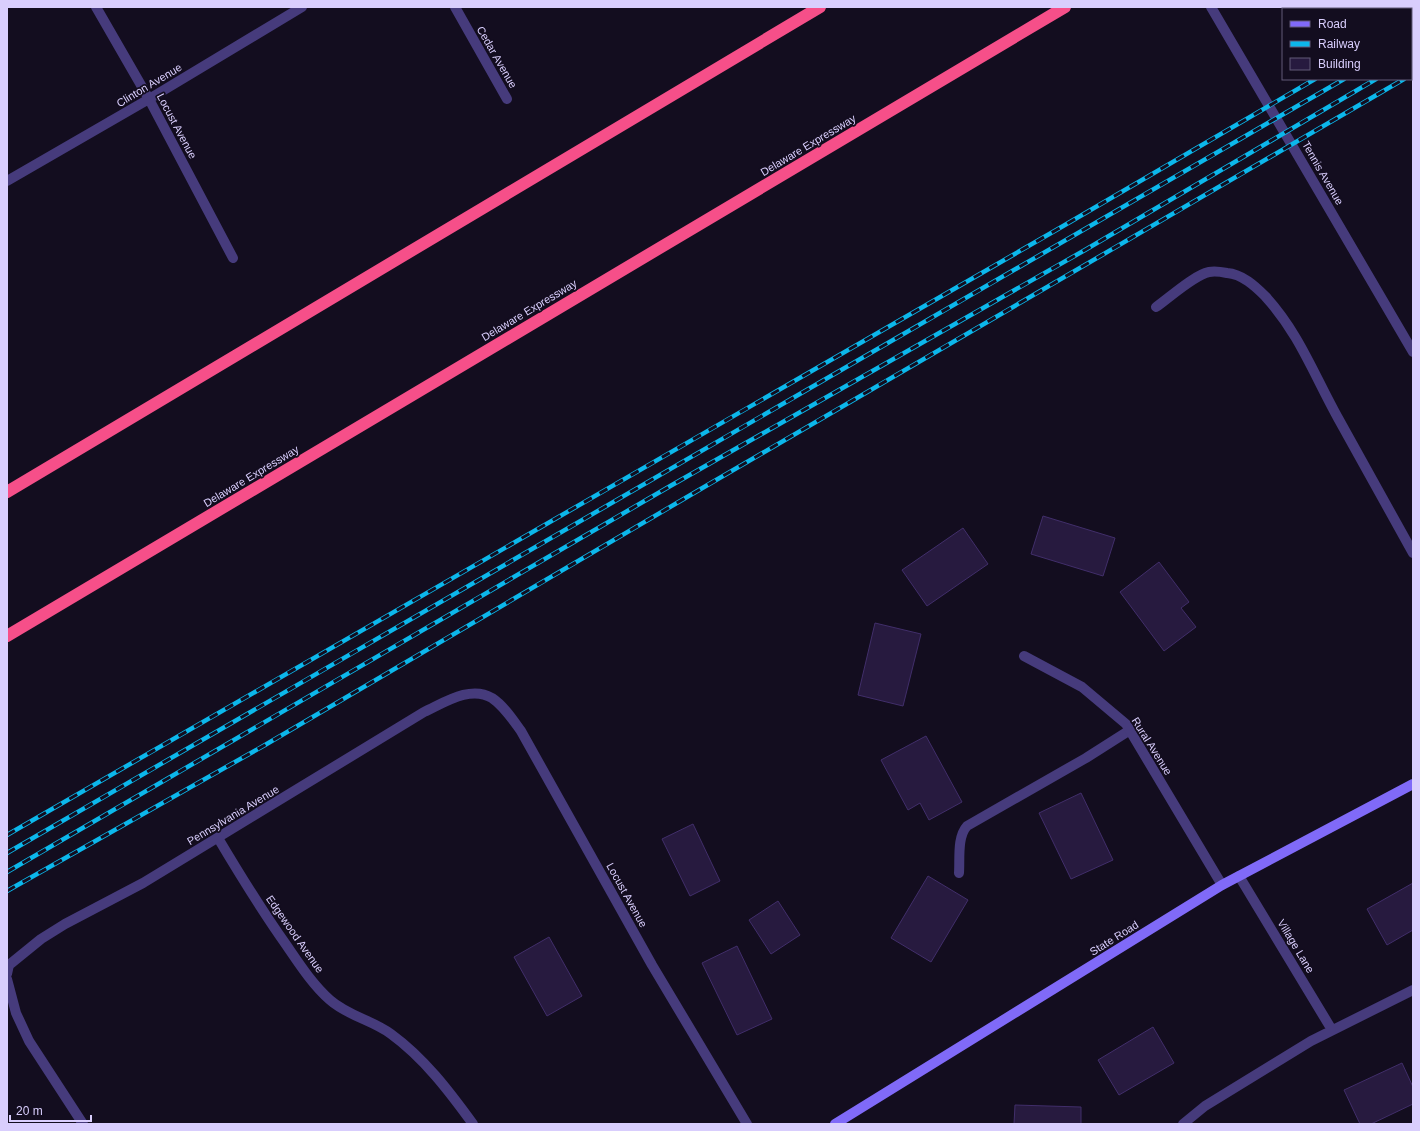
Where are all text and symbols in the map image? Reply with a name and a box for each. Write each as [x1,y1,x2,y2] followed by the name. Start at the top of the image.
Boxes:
[1282,8,1412,80] legend
[1318,17,1347,31] text: Road
[474,24,520,90] street label: Cedar Avenue
[1318,37,1360,51] text: Railway
[1318,57,1361,71] text: Building
[114,61,184,109] street label: Clinton Avenue
[155,91,199,161] street label: Locust Avenue
[758,112,858,178] street label: Delaware Expressway
[1300,139,1346,207] street label: Tennis Avenue
[479,277,579,343] street label: Delaware Expressway
[201,443,301,509] street label: Delaware Expressway
[1129,715,1175,777] street label: Rural Avenue
[185,783,281,847] street label: Pennsylvania Avenue
[604,861,650,929] street label: Locust Avenue
[264,893,326,975] street label: Edgewood Avenue
[1275,917,1317,975] street label: Village Lane
[1087,918,1141,958] street label: State Road
[10,1097,91,1123] scale bar
[16,1104,43,1118] text: 20 m

